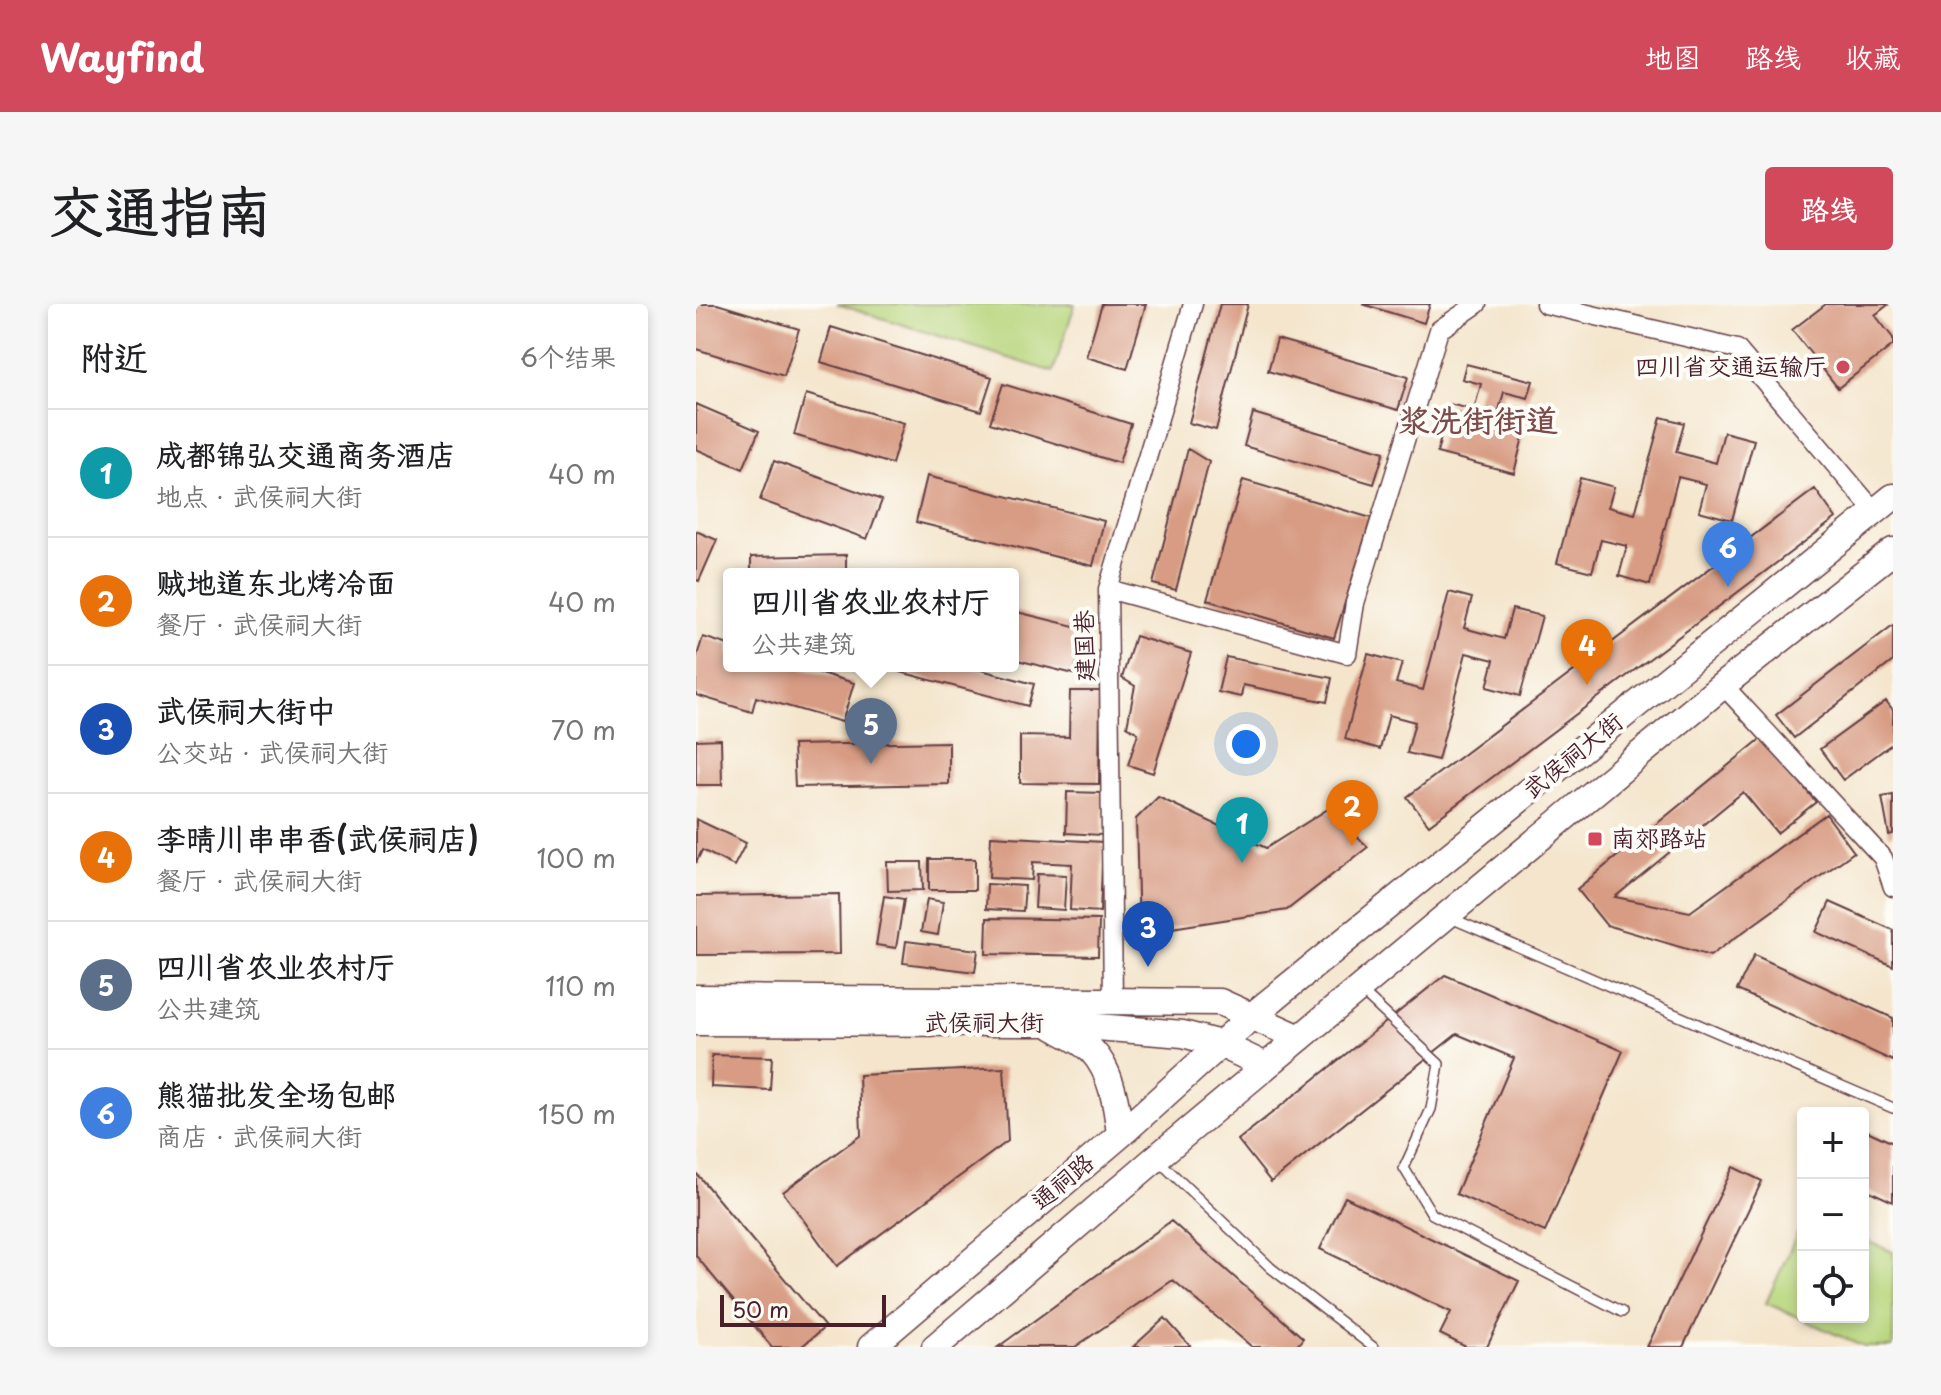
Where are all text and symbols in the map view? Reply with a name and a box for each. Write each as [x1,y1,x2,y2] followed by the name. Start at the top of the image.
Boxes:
[40,28,204,85] text: Wayfind
[1645,35,1701,78] text: 地图
[1745,35,1801,78] text: 路线
[1845,35,1901,78] text: 收藏
[48,166,272,251] text: 交通指南
[1765,167,1893,250] button: 路线
[80,330,148,382] text: 附近
[520,337,616,376] text: 6个结果
[1635,347,1827,383] place label: 四川省交通运输厅
[1834,358,1852,376] marker: 四川省交通运输厅
[1398,395,1558,443] district label: 浆洗街街道
[156,431,456,476] text: 成都锦弘交通商务酒店
[100,454,112,493] text: 1
[548,454,616,493] text: 40 m
[156,476,362,515] text: 地点 · 武侯祠大街
[1702,521,1754,587] pin: 6
[156,559,396,604] text: 贼地道东北烤冷面
[723,568,1019,672] popup
[751,578,991,623] text: 四川省农业农村厅
[97,582,115,621] text: 2
[548,582,616,621] text: 40 m
[156,604,362,643] text: 餐厅 · 武侯祠大街
[1064,610,1102,682] street label: 建国巷
[1561,619,1613,685] pin: 4
[751,623,855,662] text: 公共建筑
[156,687,336,732] text: 武侯祠大街中
[845,698,897,764] pin: 5
[1514,703,1630,806] street label: 武侯祠大街
[97,710,115,749] text: 3
[551,710,616,749] text: 70 m
[1226,724,1266,764] your location
[156,732,388,771] text: 公交站 · 武侯祠大街
[1326,780,1378,846] pin: 2
[1216,797,1268,863] pin: 1
[156,815,479,860] text: 李晴川串串香(武侯祠店)
[1611,819,1707,855] place label: 南郊路站
[1586,830,1604,848] marker: 南郊路站
[97,838,115,877] text: 4
[536,838,616,877] text: 100 m
[156,860,362,899] text: 餐厅 · 武侯祠大街
[1122,901,1174,967] pin: 3
[156,943,396,988] text: 四川省农业农村厅
[98,966,114,1005] text: 5
[545,966,616,1005] text: 110 m
[156,988,260,1027] text: 公共建筑
[924,1003,1044,1039] street label: 武侯祠大街
[156,1071,396,1116] text: 熊猫批发全场包邮
[97,1094,115,1133] text: 6
[538,1094,616,1133] text: 150 m
[1797,1107,1869,1323] map controls
[1797,1107,1869,1179] button: +
[156,1116,362,1155] text: 商店 · 武侯祠大街
[1023,1144,1101,1217] street label: 通祠路
[1797,1179,1869,1251] button: −
[1797,1251,1869,1323] button: locate
[720,1291,886,1327] scale bar
[732,1292,789,1325] text: 50 m

